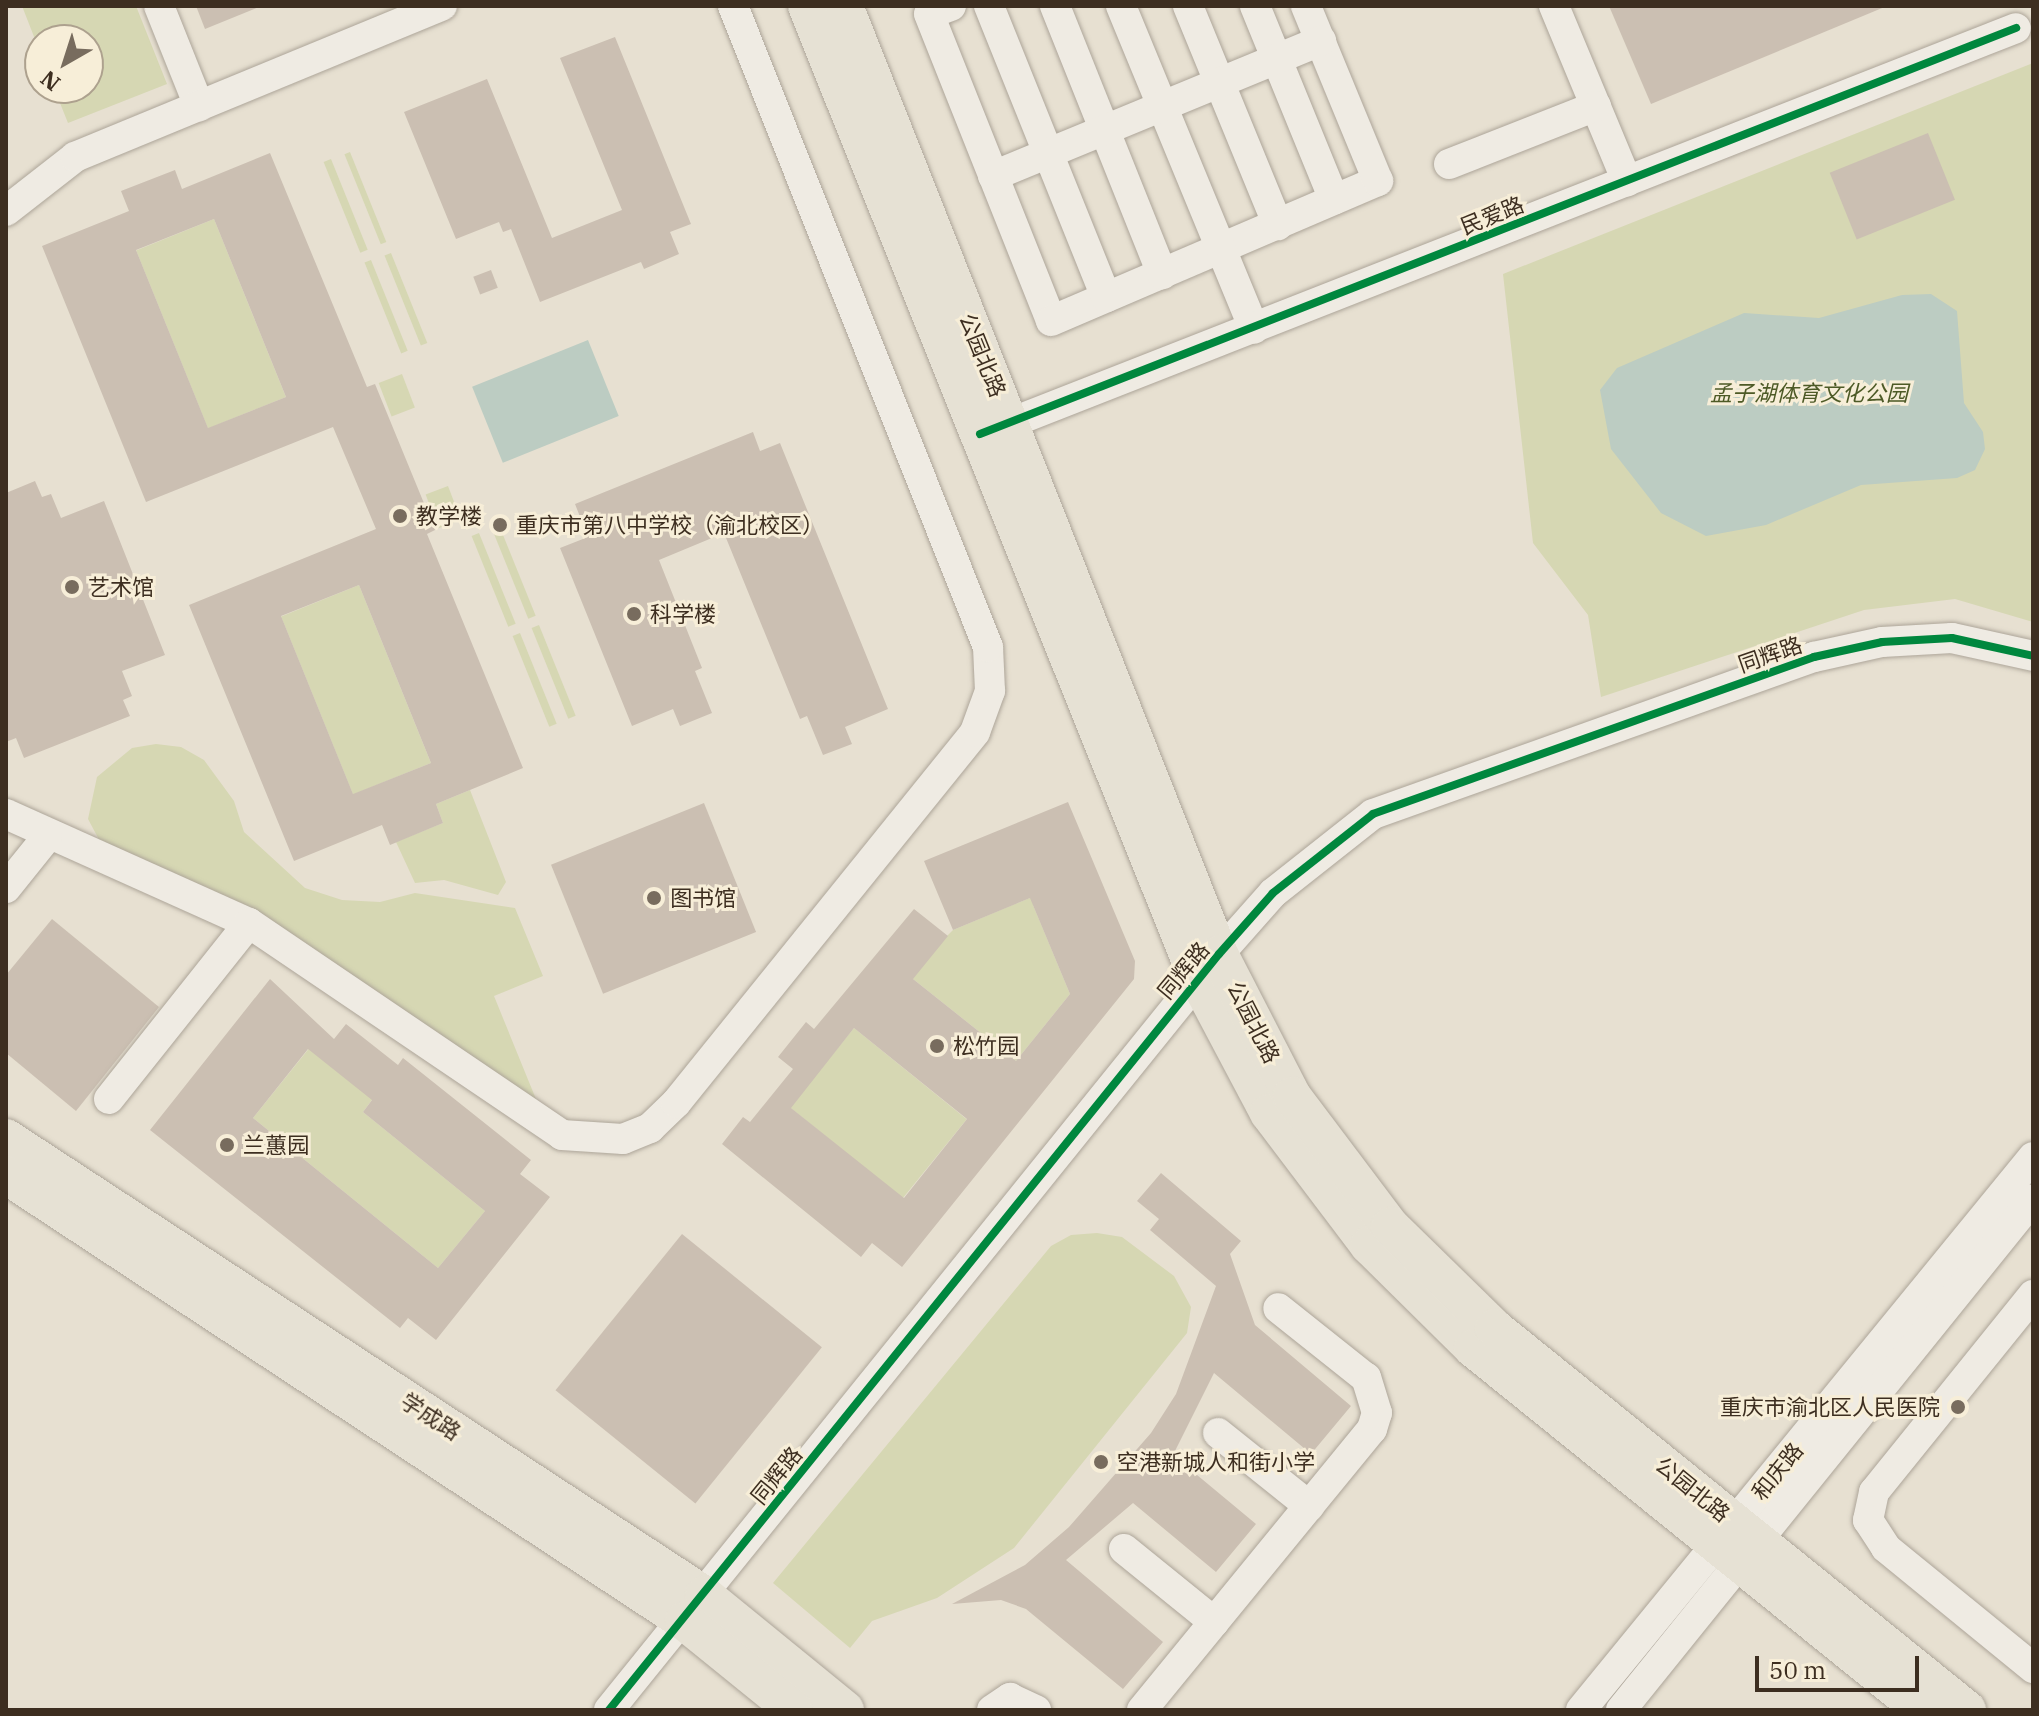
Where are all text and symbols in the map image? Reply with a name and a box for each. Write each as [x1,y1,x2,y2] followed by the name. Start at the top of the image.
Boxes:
[24,24,104,104] north arrow
[34,65,66,98] text: N
[1456,190,1528,240] street label: 民爱路
[954,309,1012,401] street label: 公园北路
[1710,380,1908,406] park label: 孟子湖体育文化公园
[416,503,482,529] place label: 教学楼
[391,507,409,525] marker: 教学楼
[516,512,824,538] place label: 重庆市第八中学校（渝北校区）
[491,516,509,534] marker: 重庆市第八中学校（渝北校区）
[88,574,154,600] place label: 艺术馆
[63,578,81,596] marker: 艺术馆
[650,601,716,627] place label: 科学楼
[625,605,643,623] marker: 科学楼
[1735,631,1805,677] street label: 同辉路
[670,885,736,911] place label: 图书馆
[645,889,663,907] marker: 图书馆
[1152,936,1214,1004] street label: 同辉路
[1222,977,1286,1067] street label: 公园北路
[953,1033,1019,1059] place label: 松竹园
[928,1037,946,1055] marker: 松竹园
[243,1132,309,1158] place label: 兰蕙园
[218,1136,236,1154] marker: 兰蕙园
[396,1387,466,1445] street label: 学成路
[1720,1394,1940,1420] place label: 重庆市渝北区人民医院
[1947,1396,1969,1418] marker: 重庆市渝北区人民医院
[1746,1437,1808,1505] street label: 和庆路
[745,1441,807,1509] street label: 同辉路
[1117,1449,1315,1475] place label: 空港新城人和街小学
[1650,1451,1736,1527] street label: 公园北路
[1092,1453,1110,1471] marker: 空港新城人和街小学
[1759,1640,1923,1690] scale bar
[1769,1654,1826,1686] text: 50 m

